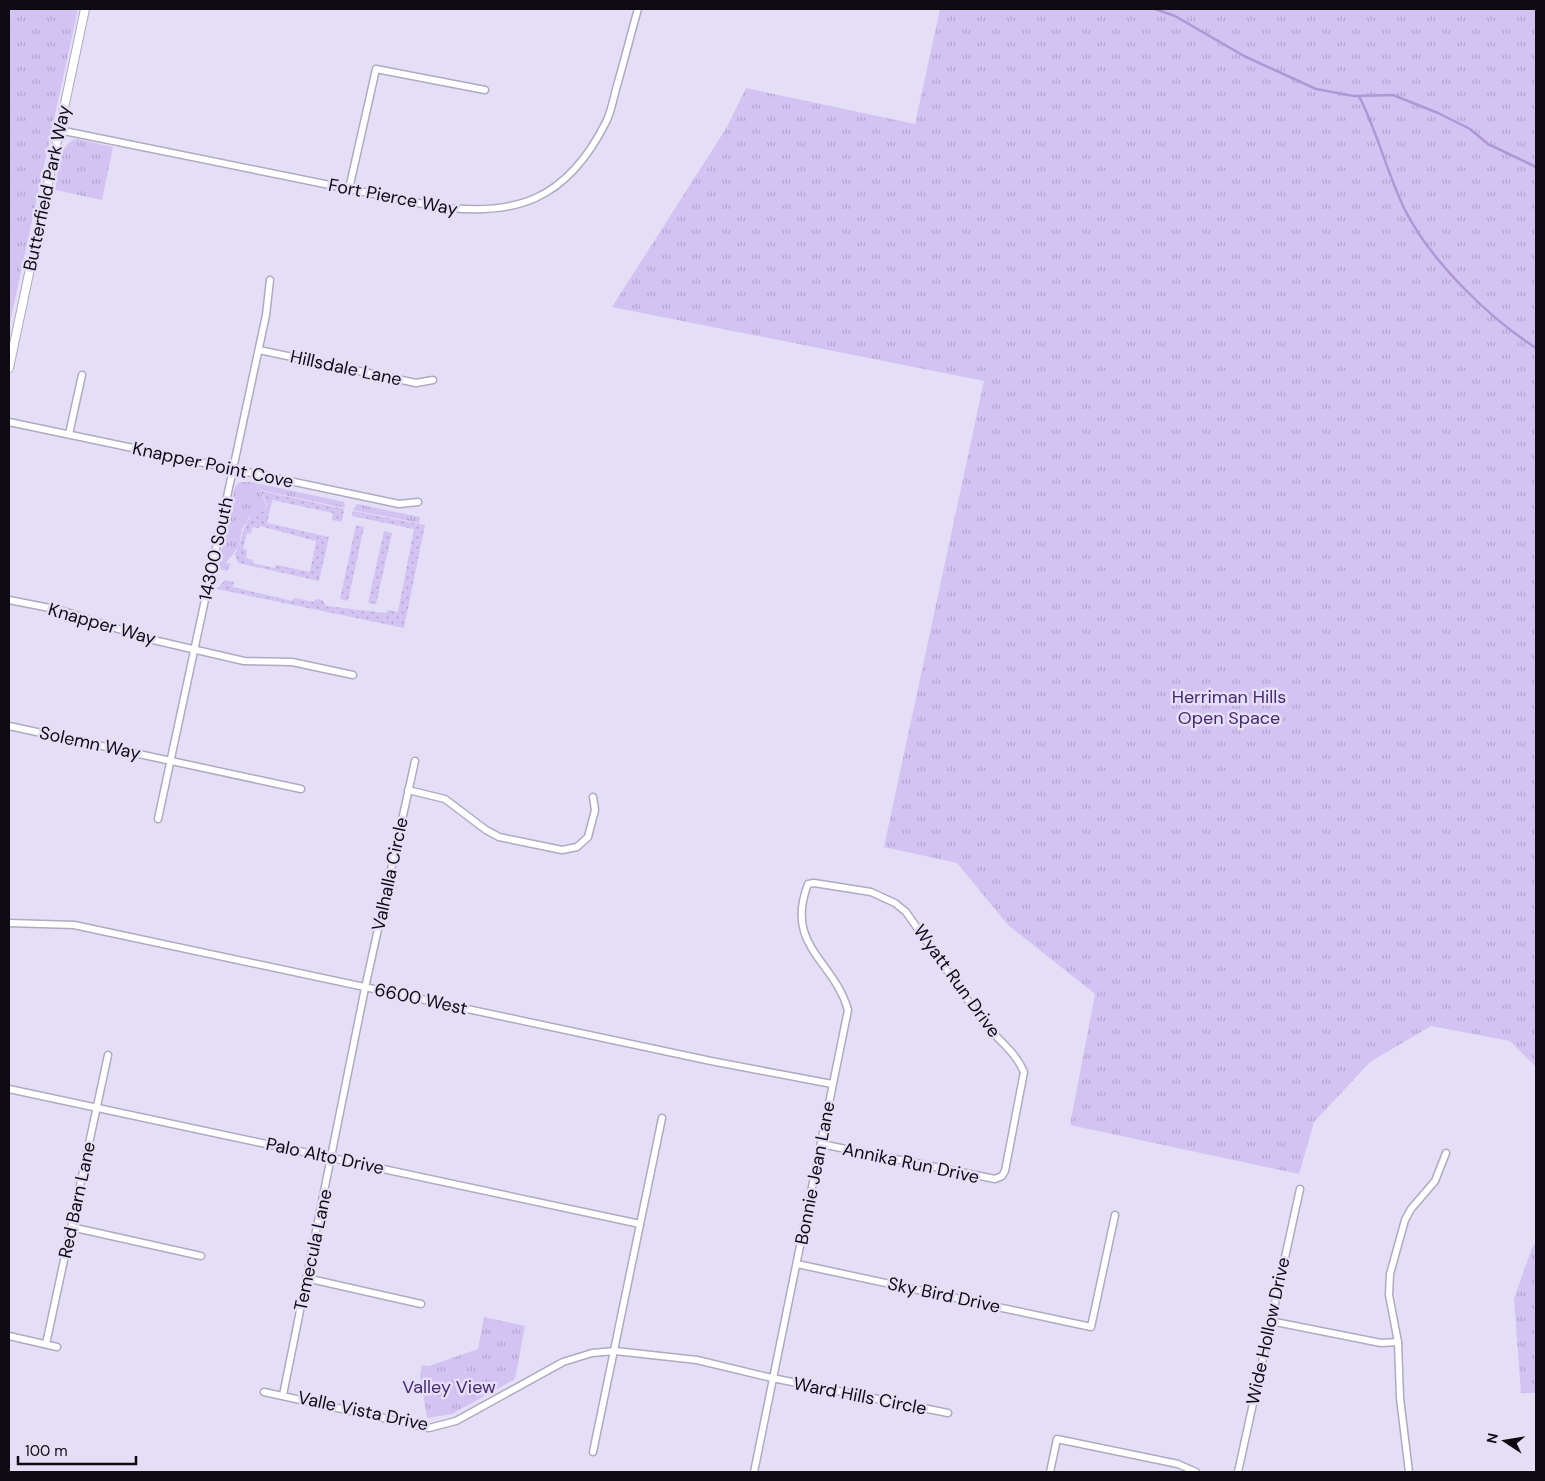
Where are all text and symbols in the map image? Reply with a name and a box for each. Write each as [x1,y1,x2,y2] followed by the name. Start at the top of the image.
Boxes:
[18,103,76,273] street label: Butterfield Park Way
[326,173,460,221] street label: Fort Pierce Way
[288,344,404,392] street label: Hillsdale Lane
[130,436,296,494] street label: Knapper Point Cove
[193,495,239,603] street label: 14300 South
[45,597,159,651] street label: Knapper Way
[1172,685,1286,730] park label: Herriman Hills Open Space
[37,721,143,765] street label: Solemn Way
[366,815,414,933] street label: Valhalla Circle
[908,920,1006,1042] street label: Wyatt Run Drive
[372,977,470,1021] street label: 6600 West
[789,1099,841,1247] street label: Bonnie Jean Lane
[264,1132,386,1180] street label: Palo Alto Drive
[840,1137,982,1189] street label: Annika Run Drive
[53,1139,101,1261] street label: Red Barn Lane
[288,1187,338,1313] street label: Temecula Lane
[1241,1255,1295,1407] street label: Wide Hollow Drive
[886,1271,1002,1319] street label: Sky Bird Drive
[791,1371,929,1421] street label: Ward Hills Circle
[402,1375,496,1399] park label: Valley View
[295,1385,431,1437] street label: Valle Vista Drive
[1480,1416,1530,1466] north arrow
[1482,1431,1502,1445] text: N
[18,1434,135,1466] scale bar
[25,1441,68,1461] text: 100 m

